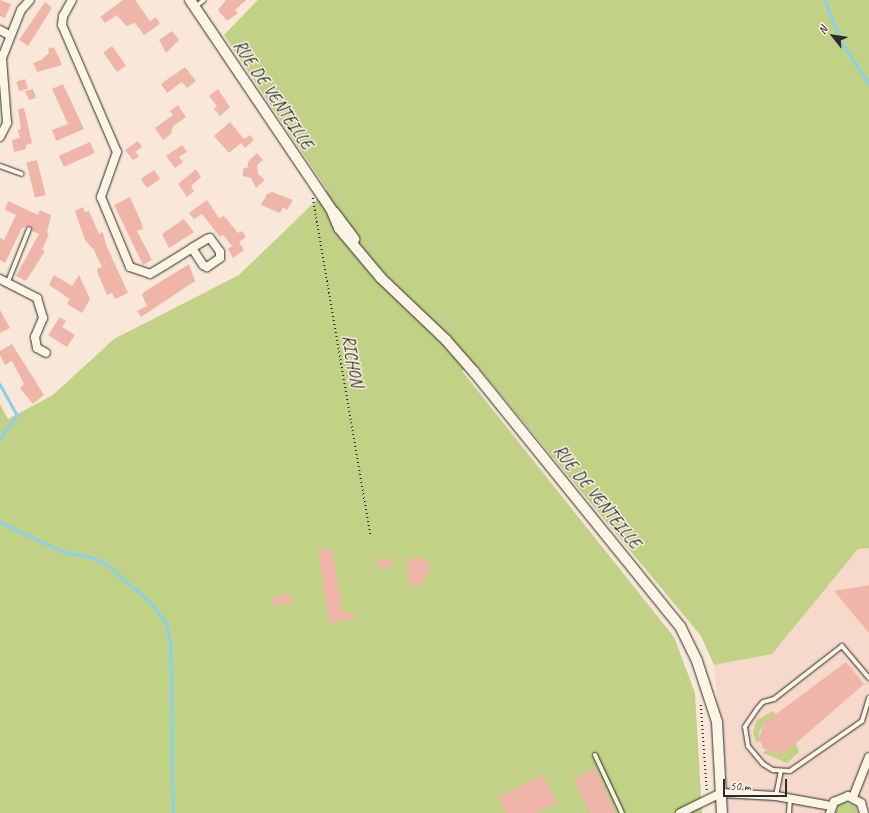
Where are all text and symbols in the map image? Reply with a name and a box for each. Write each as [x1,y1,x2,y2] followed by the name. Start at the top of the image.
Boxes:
[813,16,853,56] north arrow
[815,24,830,36] text: N
[229,37,317,153] street label: RUE DE VENTEILLE
[337,334,367,388] street label: RICHON
[549,441,645,553] street label: RUE DE VENTEILLE
[725,771,789,797] scale bar
[730,778,750,794] text: 50 m

